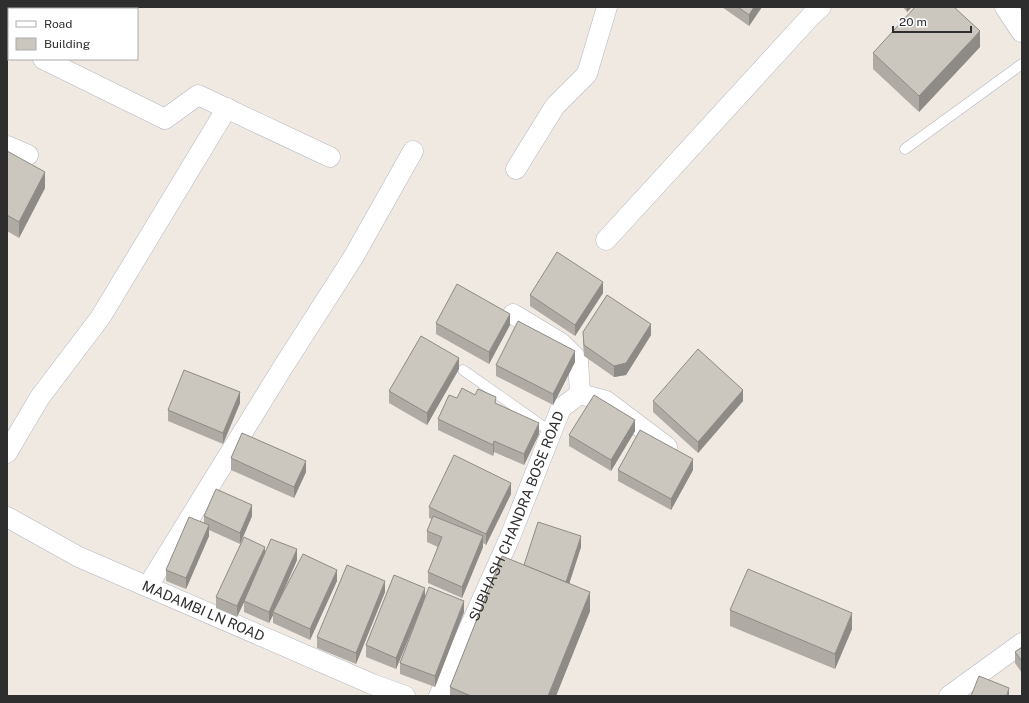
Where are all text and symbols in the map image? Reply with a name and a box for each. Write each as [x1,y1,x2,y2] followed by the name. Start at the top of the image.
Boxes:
[8,8,138,60] legend
[893,8,971,34] scale bar
[899,15,927,29] text: 20 m
[44,17,72,31] text: Road
[44,37,90,51] text: Building
[466,409,567,623] street label: SUBHASH CHANDRA BOSE ROAD
[140,577,267,644] street label: MADAMBI LN ROAD

